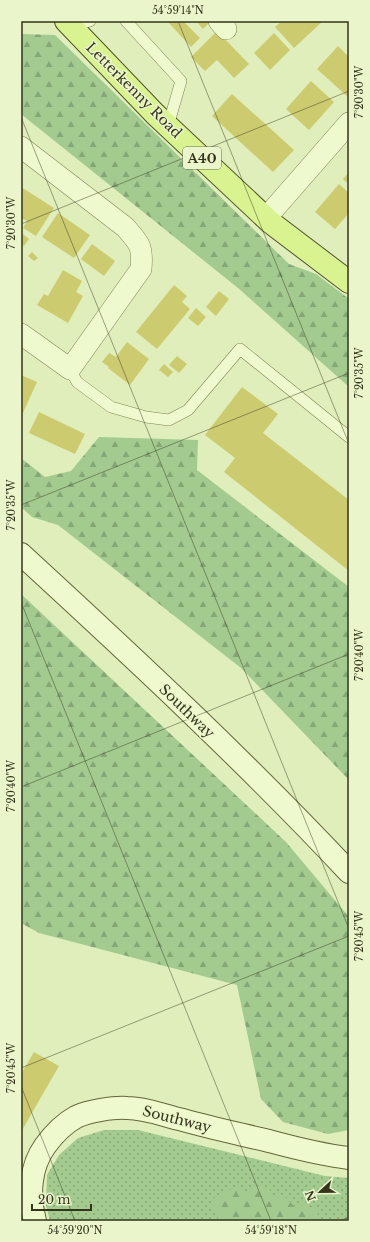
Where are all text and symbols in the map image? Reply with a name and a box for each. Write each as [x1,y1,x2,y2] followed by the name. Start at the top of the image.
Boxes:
[152,4,204,17] text: 54°59'14"N
[82,38,186,142] street label: Letterkenny Road
[353,65,366,118] text: 7°20'30"W
[183,147,221,169] road number: A40
[5,196,18,249] text: 7°20'30"W
[353,347,366,399] text: 7°20'35"W
[5,479,18,531] text: 7°20'35"W
[353,629,366,681] text: 7°20'40"W
[155,680,219,742] street label: Southway
[5,760,18,812] text: 7°20'40"W
[353,911,366,961] text: 7°20'45"W
[5,1043,18,1093] text: 7°20'45"W
[141,1102,213,1136] street label: Southway
[300,1172,340,1212] north arrow
[32,1186,91,1212] scale bar
[302,1188,319,1203] text: N
[38,1192,70,1207] text: 20 m
[48,1224,102,1237] text: 54°59'20"N
[245,1224,297,1237] text: 54°59'18"N

